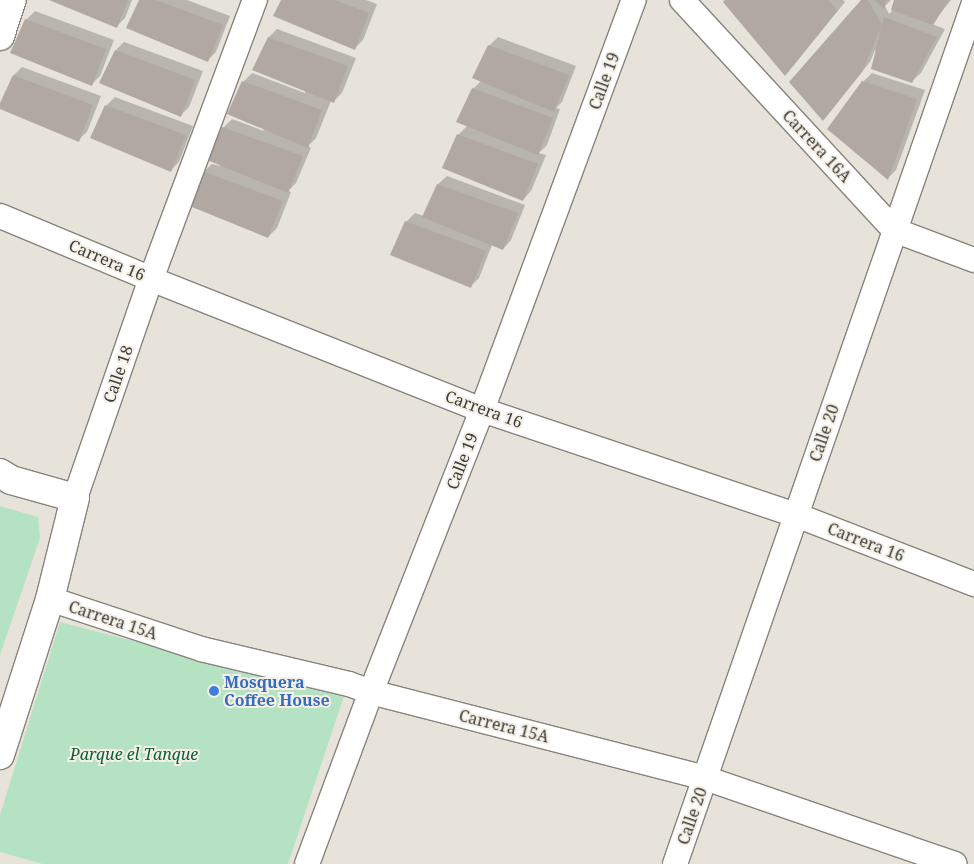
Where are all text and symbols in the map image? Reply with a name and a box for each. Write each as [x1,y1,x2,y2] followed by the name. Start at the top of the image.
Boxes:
[585,50,623,112] street label: Calle 19
[779,106,855,186] street label: Carrera 16A
[66,235,148,285] street label: Carrera 16
[99,343,137,405] street label: Calle 18
[443,386,525,432] street label: Carrera 16
[805,402,843,464] street label: Calle 20
[442,430,482,492] street label: Calle 19
[825,519,907,565] street label: Carrera 16
[66,597,160,643] street label: Carrera 15A
[224,672,330,710] place label: Mosquera Coffee House
[208,685,220,697] marker: Mosquera Coffee House
[457,706,551,746] street label: Carrera 15A
[70,744,198,764] park label: Parque el Tanque
[673,785,711,847] street label: Calle 20

